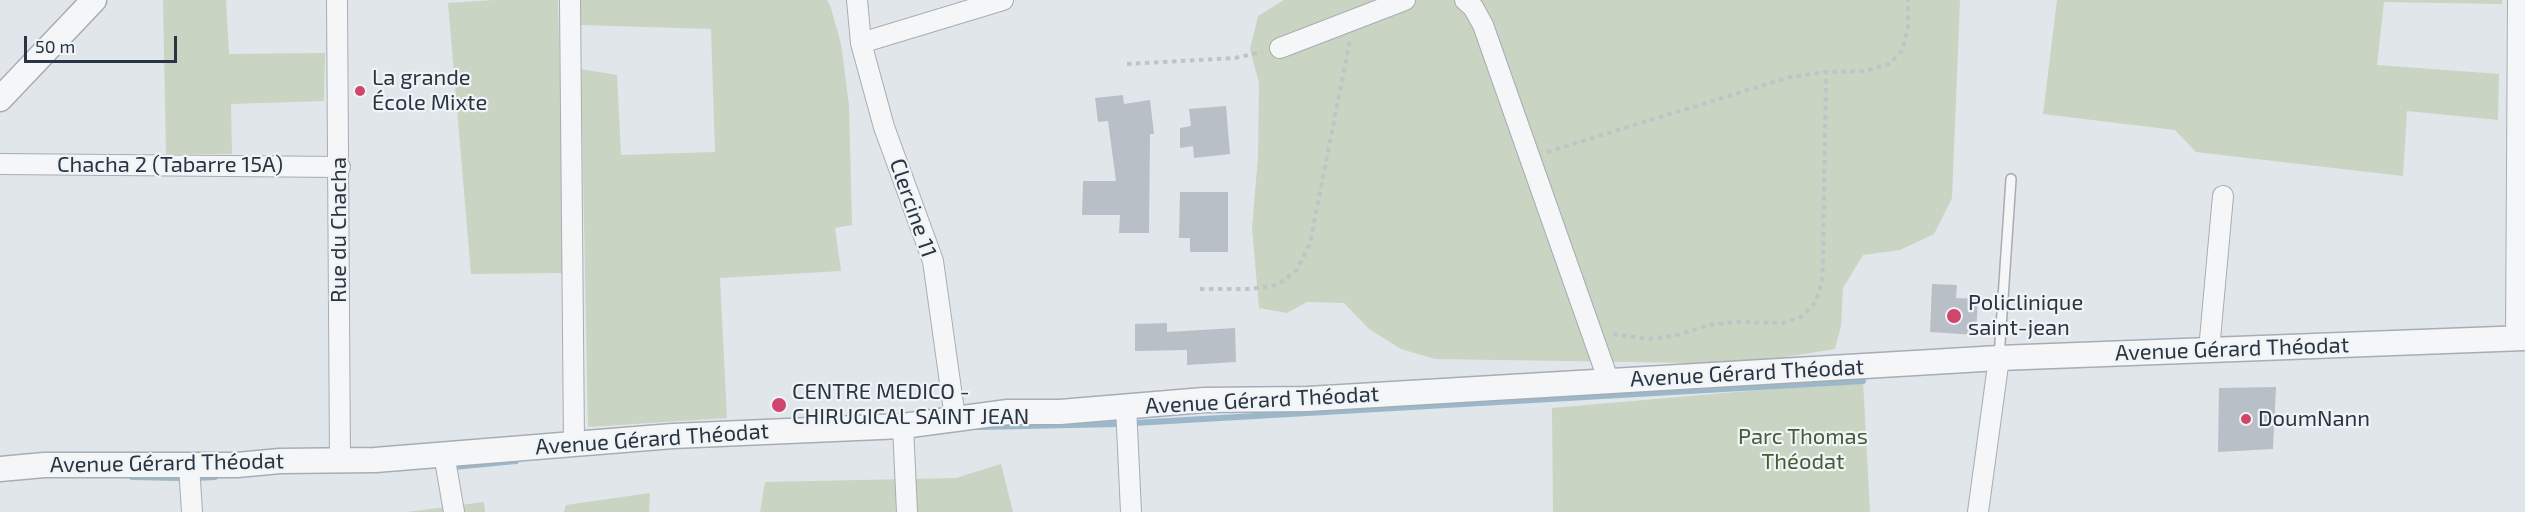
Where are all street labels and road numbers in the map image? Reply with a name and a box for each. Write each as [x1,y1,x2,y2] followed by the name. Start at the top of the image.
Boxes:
[57,152,283,178] street label: Chacha 2 (Tabarre 15A)
[884,155,942,261] street label: Clercine 11
[326,157,352,303] street label: Rue du Chacha
[2115,332,2349,366] street label: Avenue Gérard Théodat
[1629,354,1865,392] street label: Avenue Gérard Théodat
[1144,381,1380,419] street label: Avenue Gérard Théodat
[534,418,770,460] street label: Avenue Gérard Théodat
[50,448,284,478] street label: Avenue Gérard Théodat

